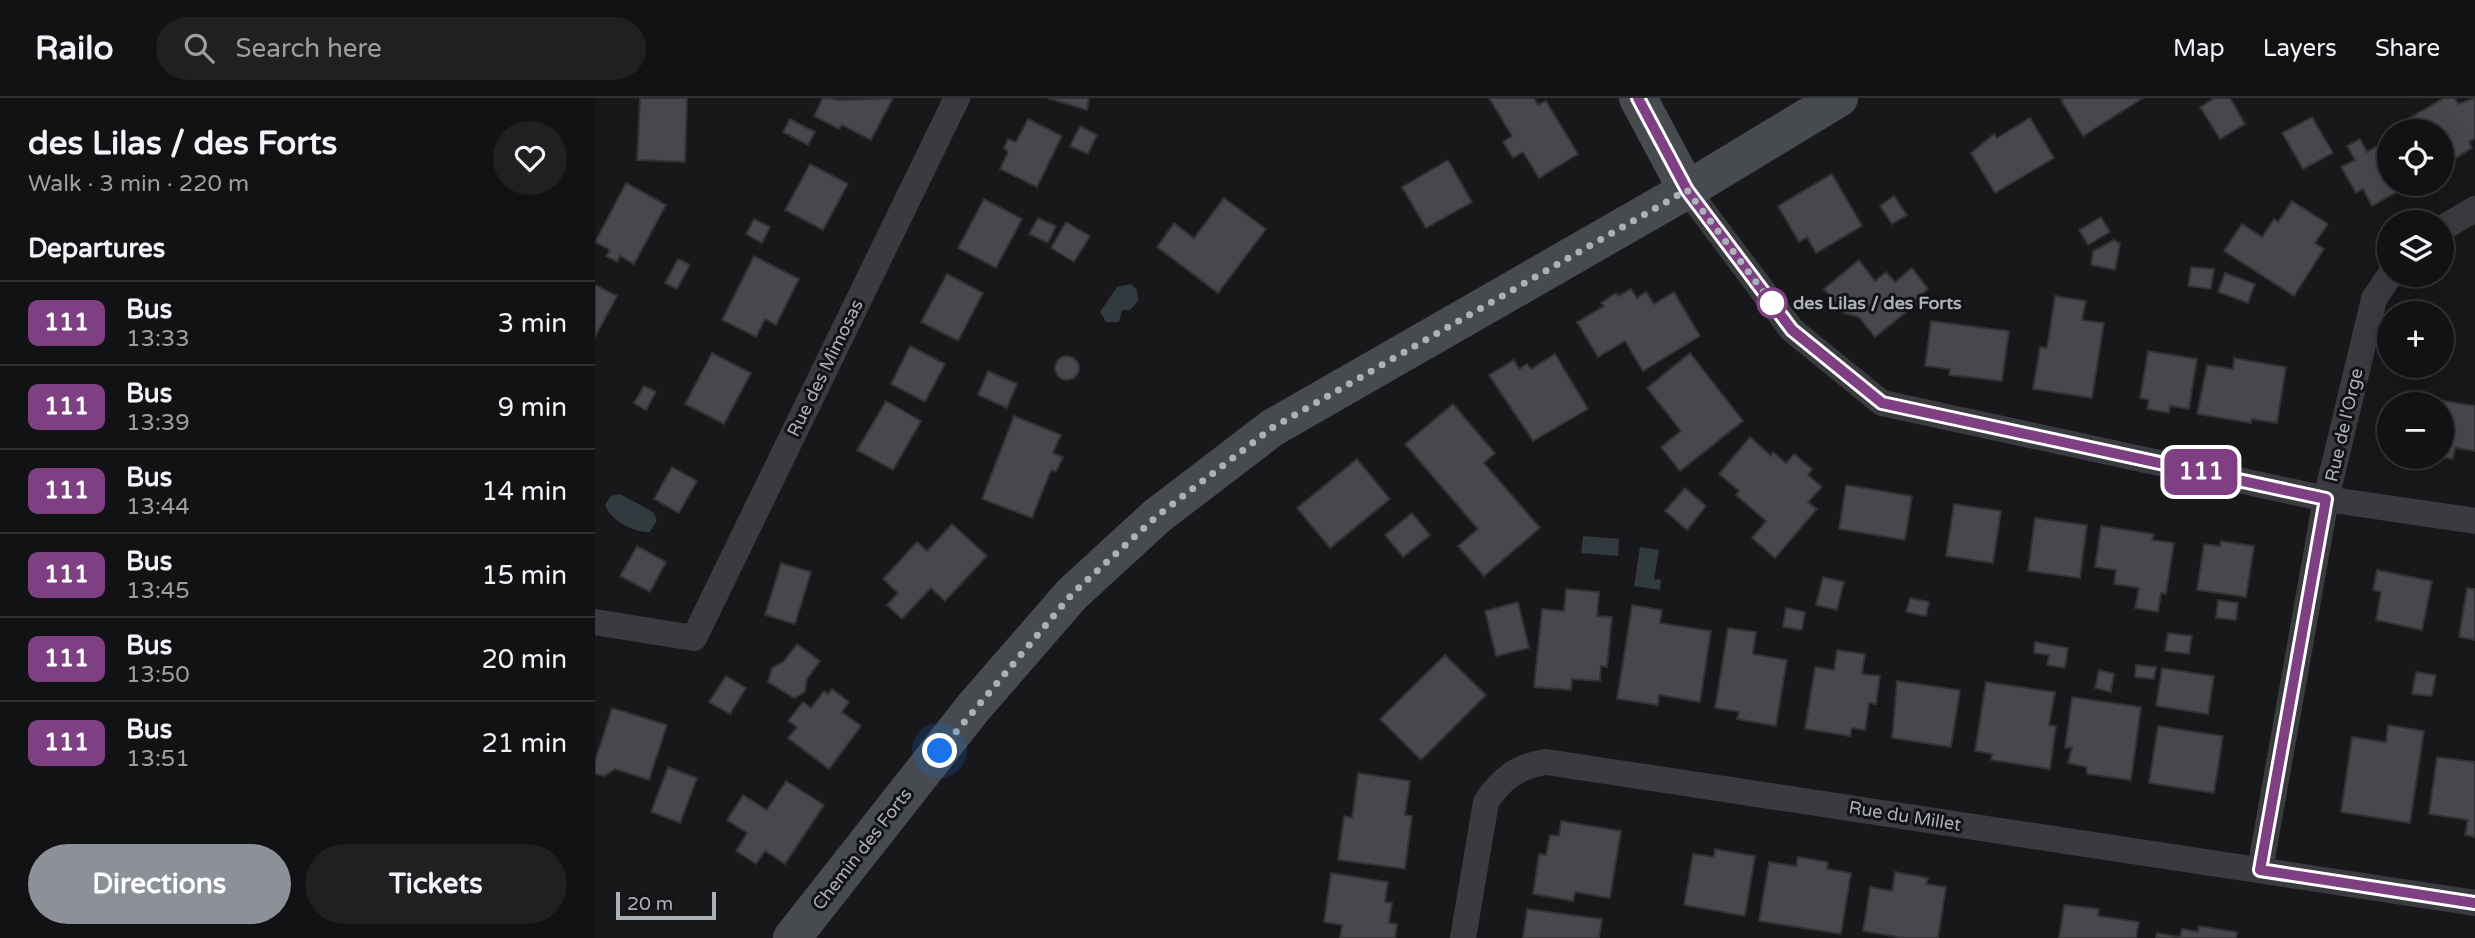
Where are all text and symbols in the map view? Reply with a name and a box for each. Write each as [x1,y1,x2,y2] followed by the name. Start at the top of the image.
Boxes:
[156,17,646,80] search box
[35,29,114,68] text: Railo
[180,29,218,67] icon: search
[236,33,382,64] text: Search here
[2173,34,2225,63] text: Map
[2263,34,2337,63] text: Layers
[2375,34,2440,63] text: Share
[2377,119,2454,469] map controls
[2377,119,2454,196] button: locate
[493,121,567,195] button: heart
[28,124,337,163] text: des Lilas / des Forts
[28,170,249,198] text: Walk · 3 min · 220 m
[2377,210,2454,287] button: layers
[28,233,165,264] text: Departures
[1757,288,1787,318] marker: des Lilas / des Forts
[1793,292,1962,314] place label: des Lilas / des Forts
[126,294,172,325] text: Bus
[782,296,868,440] street label: Rue des Mimosas
[2377,301,2454,378] button: +
[44,308,89,337] text: 111
[498,308,567,339] text: 3 min
[126,325,190,353] text: 13:33
[2320,366,2368,484] street label: Rue de l'Orge
[126,378,172,409] text: Bus
[44,392,89,421] text: 111
[498,392,567,423] text: 9 min
[2377,392,2454,469] button: −
[126,409,190,437] text: 13:39
[2161,449,2241,495] line badge: 111
[2178,457,2224,486] text: 111
[126,462,172,493] text: Bus
[44,476,89,505] text: 111
[481,476,567,507] text: 14 min
[126,493,190,521] text: 13:44
[126,546,172,577] text: Bus
[44,560,89,589] text: 111
[481,560,567,591] text: 15 min
[126,577,190,605] text: 13:45
[126,630,172,661] text: Bus
[44,644,89,673] text: 111
[481,644,567,675] text: 20 min
[126,661,190,689] text: 13:50
[126,714,172,745] text: Bus
[44,728,89,757] text: 111
[481,728,567,759] text: 21 min
[922,733,957,768] your location
[126,745,190,773] text: 13:51
[808,784,916,914] street label: Chemin des Forts
[1847,796,1963,836] street label: Rue du Millet
[28,844,291,924] button: Directions
[305,844,567,924] button: Tickets
[616,889,716,921] scale bar
[627,893,673,915] text: 20 m

